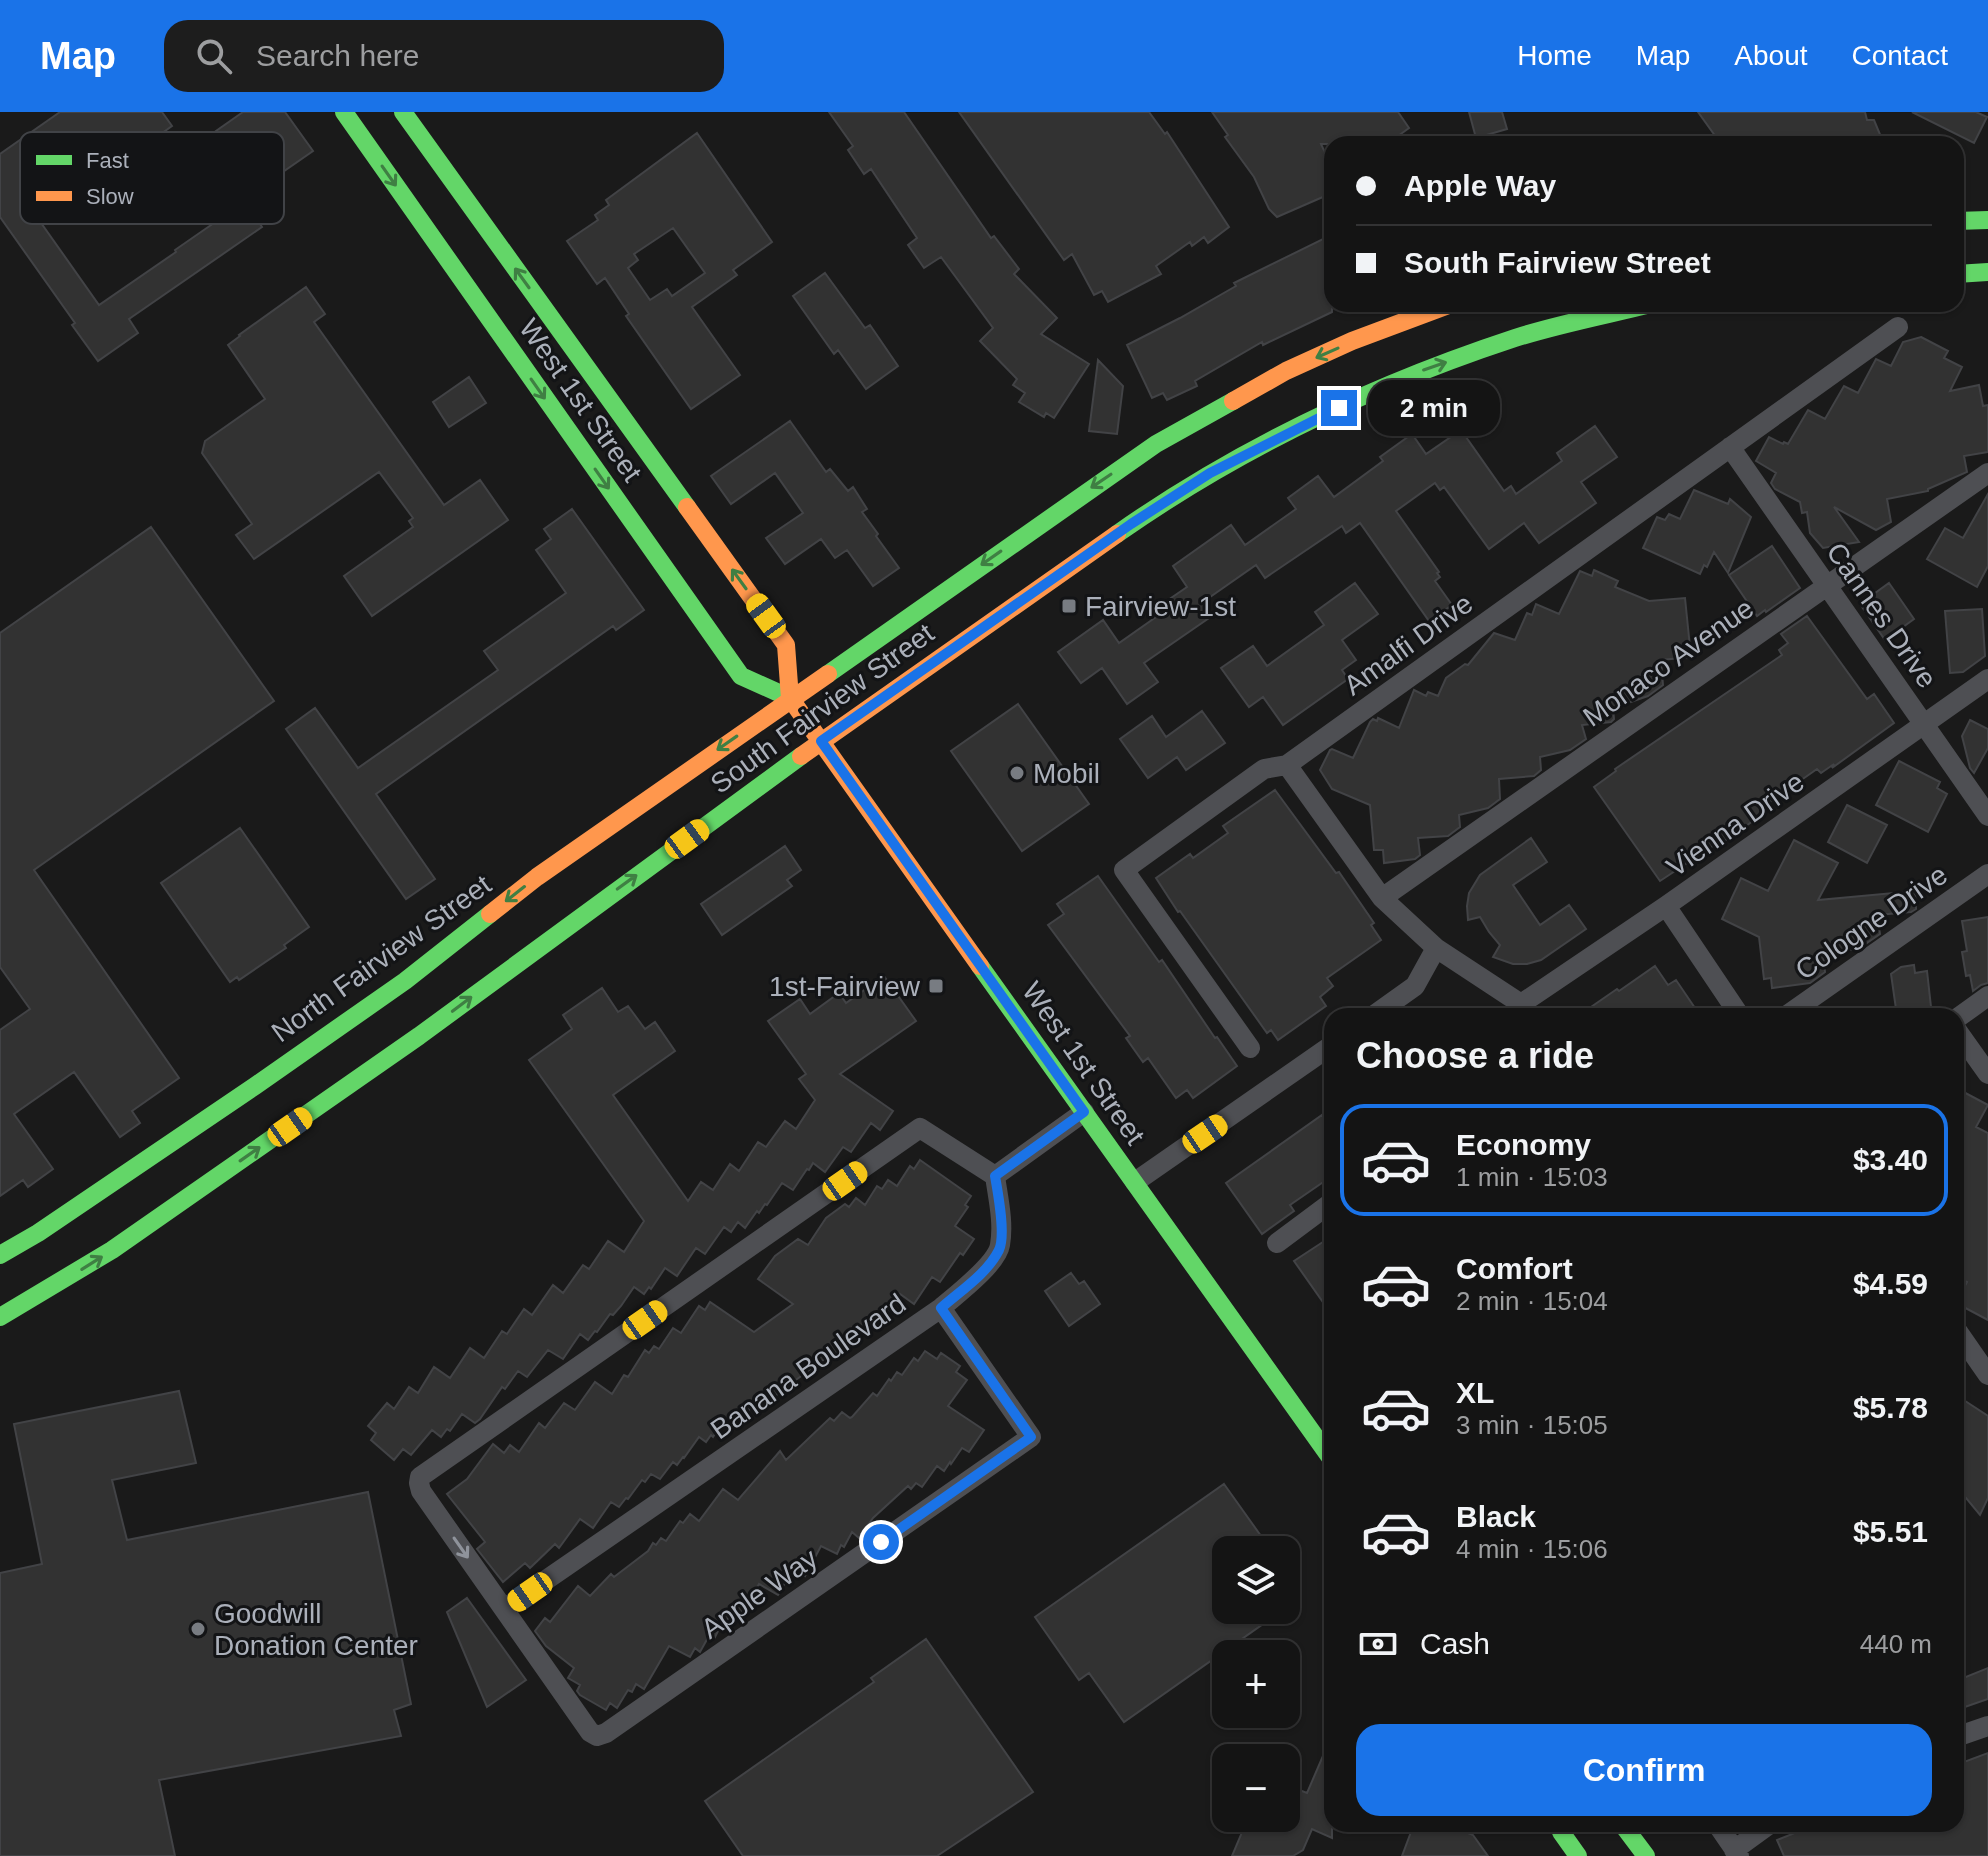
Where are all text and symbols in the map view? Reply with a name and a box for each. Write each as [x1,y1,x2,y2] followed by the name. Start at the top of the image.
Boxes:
[164,20,724,92] search box
[192,34,236,78] icon: search
[40,35,116,77] text: Map
[256,39,419,72] text: Search here
[1517,40,1592,71] text: Home
[1636,40,1690,71] text: Map
[1734,40,1808,71] text: About
[1852,40,1948,71] text: Contact
[20,132,284,224] legend
[86,148,129,173] text: Fast
[381,164,397,186] one-way arrow
[1404,169,1556,202] text: Apple Way
[86,184,134,209] text: Slow
[1404,246,1711,279] text: South Fairview Street
[514,267,530,289] one-way arrow
[513,313,648,488] street label: West 1st Street
[1315,346,1339,361] one-way arrow
[1422,358,1447,372] one-way arrow
[530,377,546,399] one-way arrow
[1367,380,1499,436] callout: 2 min
[1321,390,1357,426] route end
[1400,393,1468,423] text: 2 min
[594,467,610,489] one-way arrow
[1090,474,1113,490] one-way arrow
[1820,537,1943,694] street label: Cannes Drive
[980,550,1002,566] one-way arrow
[731,569,747,591] one-way arrow
[1338,588,1478,701] street label: Amalfi Drive
[742,590,790,642] car
[1085,591,1236,622] place label: Fairview-1st
[1577,592,1759,733] street label: Monaco Avenue
[1060,597,1078,615] marker: Fairview-1st
[705,617,940,800] street label: South Fairview Street
[716,735,738,751] one-way arrow
[1033,758,1100,789] place label: Mobil
[1008,764,1026,782] marker: Mobil
[1661,766,1810,883] street label: Vienna Drive
[661,815,713,863] car
[1790,859,1953,986] street label: Cologne Drive
[266,868,497,1048] street label: North Fairview Street
[616,874,638,890] one-way arrow
[505,885,526,903] one-way arrow
[769,971,921,1002] place label: 1st-Fairview
[1016,976,1151,1151] street label: West 1st Street
[927,977,945,995] marker: 1st-Fairview
[451,996,472,1013] one-way arrow
[1356,1035,1594,1076] text: Choose a ride
[263,1103,317,1151] car
[1178,1111,1232,1157] car
[1360,1124,1432,1196] icon: car
[1456,1128,1591,1161] text: Economy
[1853,1143,1928,1176] text: $3.40
[239,1146,261,1162] one-way arrow
[818,1157,872,1205] car
[1456,1162,1608,1192] text: 1 min · 15:03
[1360,1248,1432,1320] icon: car
[1456,1252,1573,1285] text: Comfort
[80,1254,103,1270] one-way arrow
[1853,1267,1928,1300] text: $4.59
[1456,1286,1608,1316] text: 2 min · 15:04
[705,1288,912,1445] street label: Banana Boulevard
[618,1296,672,1344] car
[1360,1372,1432,1444] icon: car
[1456,1376,1494,1409] text: XL
[1853,1391,1928,1424] text: $5.78
[1456,1410,1608,1440] text: 3 min · 15:05
[1360,1496,1432,1568] icon: car
[1456,1500,1536,1533] text: Black
[1853,1515,1928,1548] text: $5.51
[863,1524,899,1560] route start
[1456,1534,1608,1564] text: 4 min · 15:06
[453,1536,469,1558] one-way arrow
[1212,1536,1300,1832] map controls
[1212,1536,1300,1624] button: layers
[695,1542,823,1645] street label: Apple Way
[503,1568,557,1616] car
[214,1598,418,1661] place label: Goodwill Donation Center
[189,1620,207,1638] marker: Goodwill Donation Center
[1356,1622,1400,1666] icon: cash
[1420,1627,1490,1660] text: Cash
[1860,1629,1932,1659] text: 440 m
[1212,1640,1300,1728] button: +
[1356,1724,1932,1816] button: Confirm
[1212,1744,1300,1832] button: −

